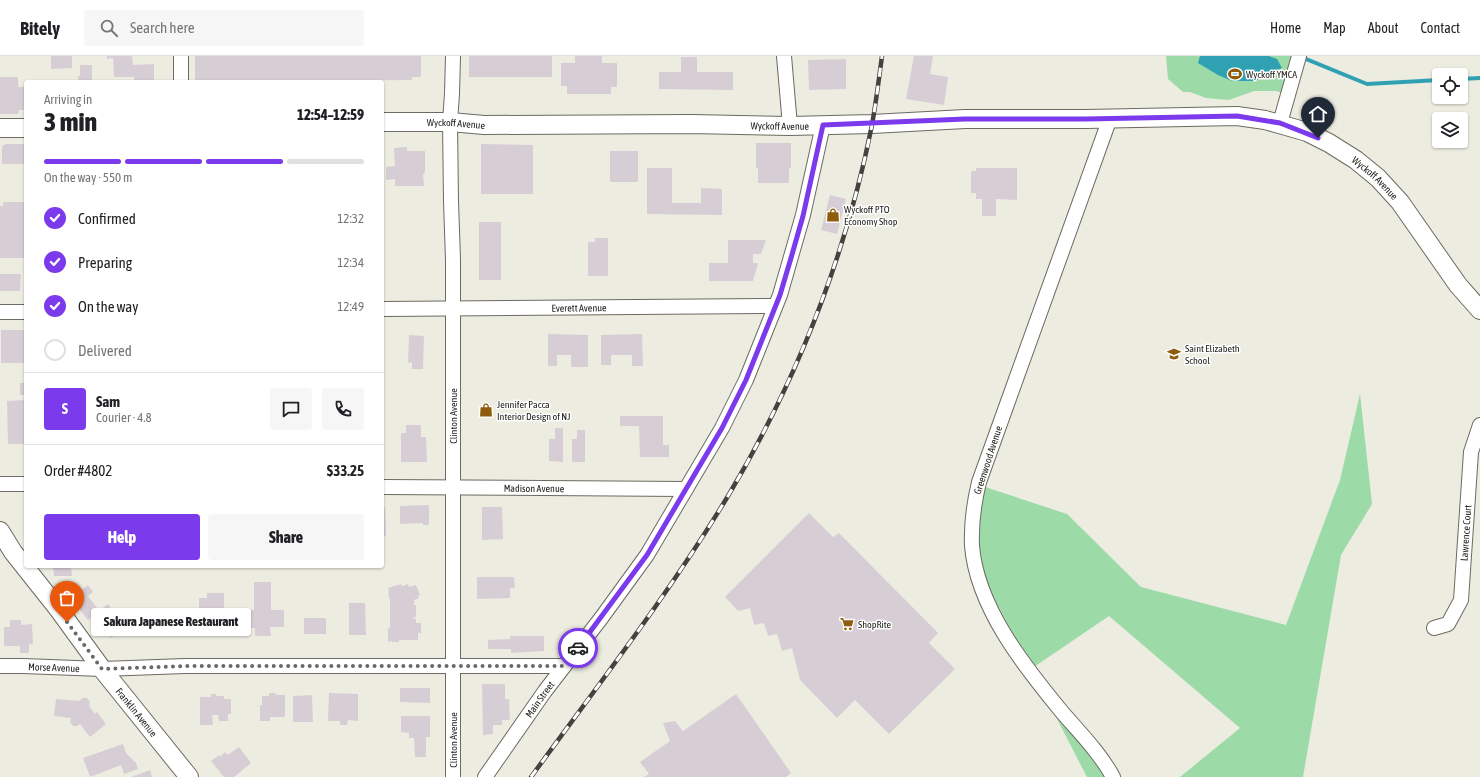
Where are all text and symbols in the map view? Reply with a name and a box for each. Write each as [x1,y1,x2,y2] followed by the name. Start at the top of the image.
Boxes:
[84,10,364,46] search box
[20,17,60,39] text: Bitely
[98,17,120,39] icon: search
[130,19,195,36] text: Search here
[1270,20,1301,36] text: Home
[1323,20,1346,36] text: Map
[1368,20,1399,36] text: About
[1421,20,1460,36] text: Contact
[1227,66,1243,82] sports icon: Wyckoff YMCA
[1432,68,1468,148] map controls
[1432,68,1468,104] button: locate
[1246,69,1297,80] place label: Wyckoff YMCA
[44,92,92,107] text: Arriving in
[1301,97,1335,138] pin
[1307,103,1329,125] icon: home
[297,106,364,123] text: 12:54–12:59
[44,107,97,137] text: 3 min
[1432,112,1468,148] button: layers
[427,117,486,131] street label: Wyckoff Avenue
[751,120,810,132] street label: Wyckoff Avenue
[1350,154,1401,202] street label: Wyckoff Avenue
[44,170,132,185] text: On the way · 550 m
[844,204,898,227] place label: Wyckoff PTO Economy Shop
[44,207,66,229] icon: check
[825,207,841,223] shop icon: Wyckoff PTO Economy Shop
[78,210,136,227] text: Confirmed
[337,211,364,226] text: 12:32
[44,251,66,273] icon: check
[78,254,132,271] text: Preparing
[337,255,364,270] text: 12:34
[44,295,66,317] icon: check
[78,298,139,315] text: On the way
[337,299,364,314] text: 12:49
[551,302,607,313] street label: Everett Avenue
[78,342,132,359] text: Delivered
[1185,343,1240,366] place label: Saint Elizabeth School
[1166,346,1182,362] school or university icon: Saint Elizabeth School
[270,388,312,430] button: chat
[322,388,364,430] button: phone
[448,388,459,444] street label: Clinton Avenue
[96,393,120,410] text: Sam
[497,399,570,422] place label: Jennifer Pacca Interior Design of NJ
[62,400,68,417] text: S
[478,402,494,418] shop icon: Jennifer Pacca Interior Design of NJ
[96,410,152,425] text: Courier · 4.8
[972,424,1004,496] street label: Greenwood Avenue
[44,462,112,479] text: Order #4802
[327,462,364,479] text: $33.25
[504,482,565,494] street label: Madison Avenue
[1458,504,1473,561] street label: Lawrence Court
[44,514,200,560] button: Help
[208,514,364,560] button: Share
[50,581,84,622] pin
[56,587,78,609] icon: bag
[91,608,251,636] callout: Sakura Japanese Restaurant
[104,614,238,629] text: Sakura Japanese Restaurant
[839,616,855,632] supermarket icon: ShopRite
[858,619,892,630] place label: ShopRite
[558,628,598,668] courier
[567,637,589,659] icon: car
[28,661,80,674] street label: Morse Avenue
[523,679,556,719] street label: Main Street
[114,685,160,739] street label: Franklin Avenue
[448,712,459,768] street label: Clinton Avenue

